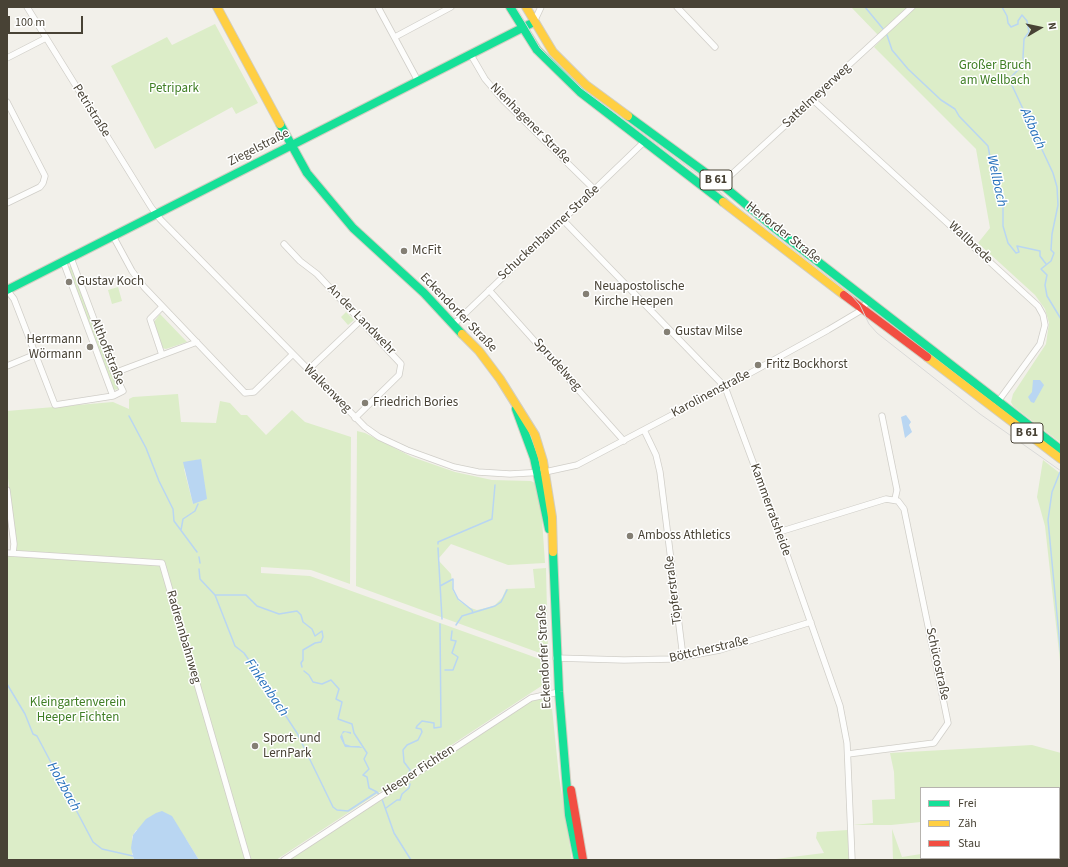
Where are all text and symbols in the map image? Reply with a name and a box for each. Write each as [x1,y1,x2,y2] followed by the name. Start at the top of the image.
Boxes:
[10,8,85,34] scale bar
[1020,8,1060,48] north arrow
[15,14,45,31] text: 100 m
[1044,21,1060,31] text: N
[959,58,1031,89] park label: Großer Bruch am Wellbach
[779,60,855,132] street label: Sattelmeyerweg
[486,80,574,168] street label: Nienhagener Straße
[149,81,199,97] park label: Petripark
[69,82,113,140] street label: Petristraße
[1016,106,1048,152] water label: Aßbach
[226,126,292,170] street label: Ziegelstraße
[982,154,1010,208] water label: Wellbach
[700,170,732,190] road number: B 61
[495,182,603,284] street label: Schuckenbaumer Straße
[742,199,824,267] street label: Herforder Straße
[945,219,995,267] street label: Wallbrede
[412,243,441,259] place label: McFit
[399,246,409,256] marker: McFit
[416,270,500,356] street label: Eckendorfer Straße
[77,274,144,290] place label: Gustav Koch
[64,277,74,287] marker: Gustav Koch
[594,279,685,310] place label: Neuapostolische Kirche Heepen
[323,281,399,359] street label: An der Landwehr
[581,289,591,299] marker: Neuapostolische Kirche Heepen
[87,316,127,388] street label: Althoffstraße
[675,324,742,340] place label: Gustav Milse
[662,327,672,337] marker: Gustav Milse
[27,332,82,363] place label: Herrmann Wörmann
[529,336,585,394] street label: Sprudelweg
[85,342,95,352] marker: Herrmann Wörmann
[766,357,848,373] place label: Fritz Bockhorst
[753,360,763,370] marker: Fritz Bockhorst
[300,362,354,416] street label: Walkenweg
[669,367,753,421] street label: Karolinenstraße
[373,395,458,411] place label: Friedrich Bories
[360,398,370,408] marker: Friedrich Bories
[1011,423,1043,443] road number: B 61
[746,462,794,558] street label: Kammerratsheide
[638,528,730,544] place label: Amboss Athletics
[625,531,635,541] marker: Amboss Athletics
[662,555,686,625] street label: Töpferstraße
[162,589,204,685] street label: Radrennbahnweg
[534,605,556,709] street label: Eckendorfer Straße
[922,626,952,702] street label: Schücostraße
[668,633,750,667] street label: Böttcherstraße
[241,656,291,720] water label: Finkenbach
[30,695,126,726] park label: Kleingartenverein Heeper Fichten
[263,731,321,762] place label: Sport- und LernPark
[250,741,260,751] marker: Sport- und LernPark
[380,742,458,800] street label: Heeper Fichten
[43,760,83,814] water label: Holzbach
[920,787,1060,859] legend
[958,795,977,812] text: Frei
[958,815,977,832] text: Zäh
[958,835,981,852] text: Stau

